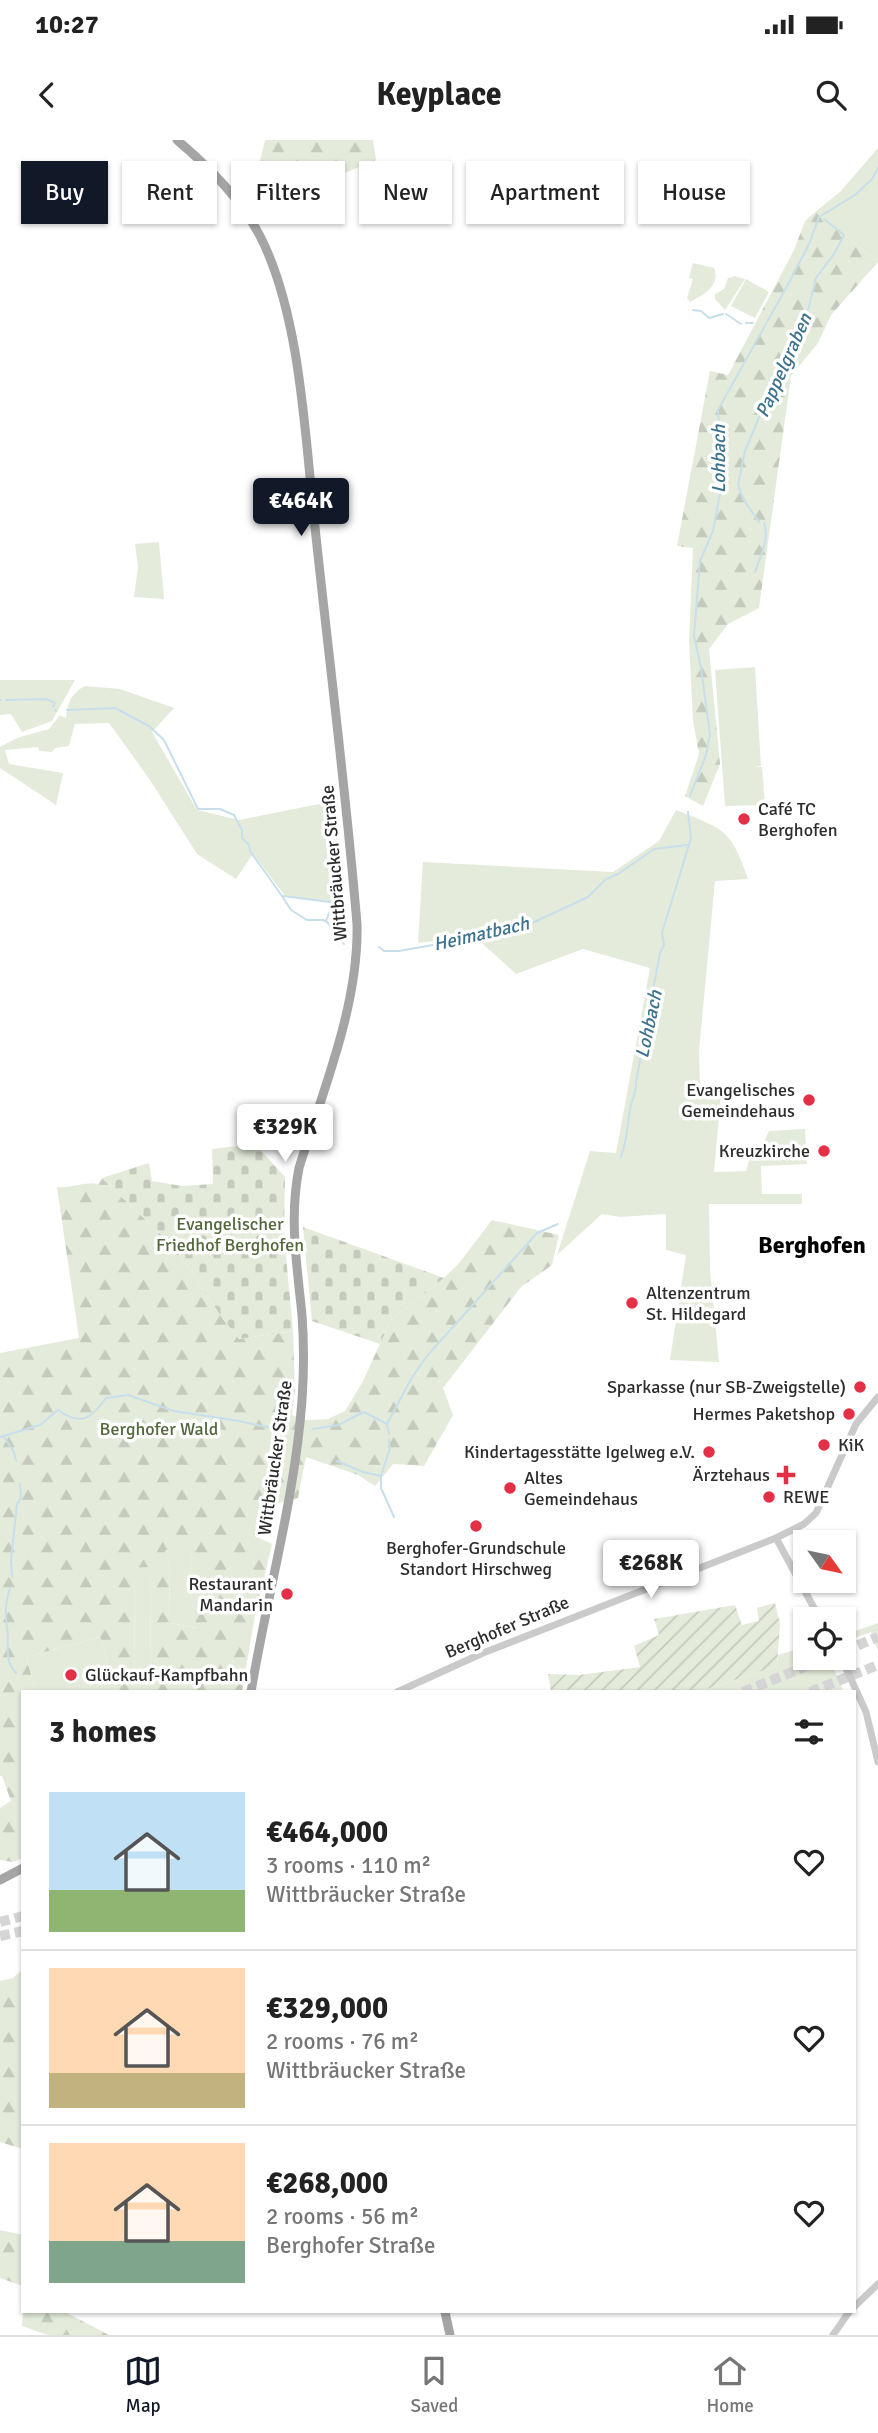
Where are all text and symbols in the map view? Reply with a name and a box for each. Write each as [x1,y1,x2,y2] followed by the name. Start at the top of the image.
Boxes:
[35,9,99,41] text: 10:27
[376,75,502,114] text: Keyplace
[28,76,66,114] icon: back
[812,76,850,114] icon: search
[21,161,108,224] chip: Buy
[122,161,217,224] chip: Rent
[231,161,345,224] chip: Filters
[359,161,452,224] chip: New
[466,161,624,224] chip: Apartment
[638,161,750,224] chip: House
[750,309,818,421] water label: Pappelgraben
[707,424,731,493] water label: Lohbach
[252,478,350,538] pin: €464K
[269,486,333,515] text: €464K
[316,784,352,942] street label: Wittbräucker Straße
[758,798,838,841] place label: Café TC Berghofen
[736,811,752,827] marker: Café TC Berghofen
[431,911,532,957] water label: Heimatbach
[630,988,668,1060] water label: Lohbach
[681,1079,795,1122] place label: Evangelisches Gemeindehaus
[801,1092,817,1108] marker: Evangelisches Gemeindehaus
[236,1104,334,1164] pin: €329K
[253,1112,317,1141] text: €329K
[719,1140,810,1162] place label: Kreuzkirche
[816,1143,832,1159] marker: Kreuzkirche
[156,1213,304,1256] park label: Evangelischer Friedhof Berghofen
[758,1230,866,1260] district label: Berghofen
[646,1282,751,1325] place label: Altenzentrum St. Hildegard
[624,1295,640,1311] marker: Altenzentrum St. Hildegard
[607,1376,846,1398] place label: Sparkasse (nur SB-Zweigstelle)
[253,1379,297,1537] street label: Wittbräucker Straße
[852,1379,868,1395] marker: Sparkasse (nur SB-Zweigstelle)
[693,1403,835,1425] place label: Hermes Paketshop
[841,1406,857,1422] marker: Hermes Paketshop
[100,1418,218,1440] park label: Berghofer Wald
[838,1434,865,1456] place label: KiK
[816,1437,832,1453] marker: KiK
[464,1441,695,1463] place label: Kindertagesstätte Igelweg e.V.
[701,1444,717,1460] marker: Kindertagesstätte Igelweg e.V.
[692,1464,770,1486] place label: Ärztehaus
[776,1465,796,1485] marker: Ärztehaus
[524,1467,638,1510] place label: Altes Gemeindehaus
[502,1480,518,1496] marker: Altes Gemeindehaus
[783,1486,830,1508] place label: REWE
[761,1489,777,1505] marker: REWE
[468,1518,484,1534] marker: Berghofer-Grundschule Standort Hirschweg
[793,1530,856,1592] north arrow
[793,1530,856,1670] map controls
[386,1537,566,1580] place label: Berghofer-Grundschule Standort Hirschweg
[602,1540,700,1600] pin: €268K
[619,1548,683,1577] text: €268K
[189,1573,273,1616] place label: Restaurant Mandarin
[279,1586,295,1602] marker: Restaurant Mandarin
[442,1591,572,1663] street label: Berghofer Straße
[793,1607,856,1670] button: locate
[85,1664,248,1686] place label: Glückauf-Kampfbahn
[63,1667,79,1683] marker: Glückauf-Kampfbahn
[790,1713,828,1751] icon: filters
[49,1714,156,1751] text: 3 homes
[266,1814,388,1851] text: €464,000
[105,1820,189,1904] icon: home
[790,1843,828,1881] icon: heart
[266,1851,431,1880] text: 3 rooms · 110 m²
[266,1880,466,1909] text: Wittbräucker Straße
[266,1990,388,2027] text: €329,000
[105,1996,189,2080] icon: home
[790,2019,828,2057] icon: heart
[266,2027,419,2056] text: 2 rooms · 76 m²
[266,2056,466,2085] text: Wittbräucker Straße
[266,2165,388,2202] text: €268,000
[105,2171,189,2255] icon: home
[790,2194,828,2232] icon: heart
[266,2202,419,2231] text: 2 rooms · 56 m²
[266,2231,435,2260] text: Berghofer Straße
[124,2352,162,2418] tab: Map
[410,2352,458,2418] tab: Saved
[707,2352,754,2418] tab: Home

